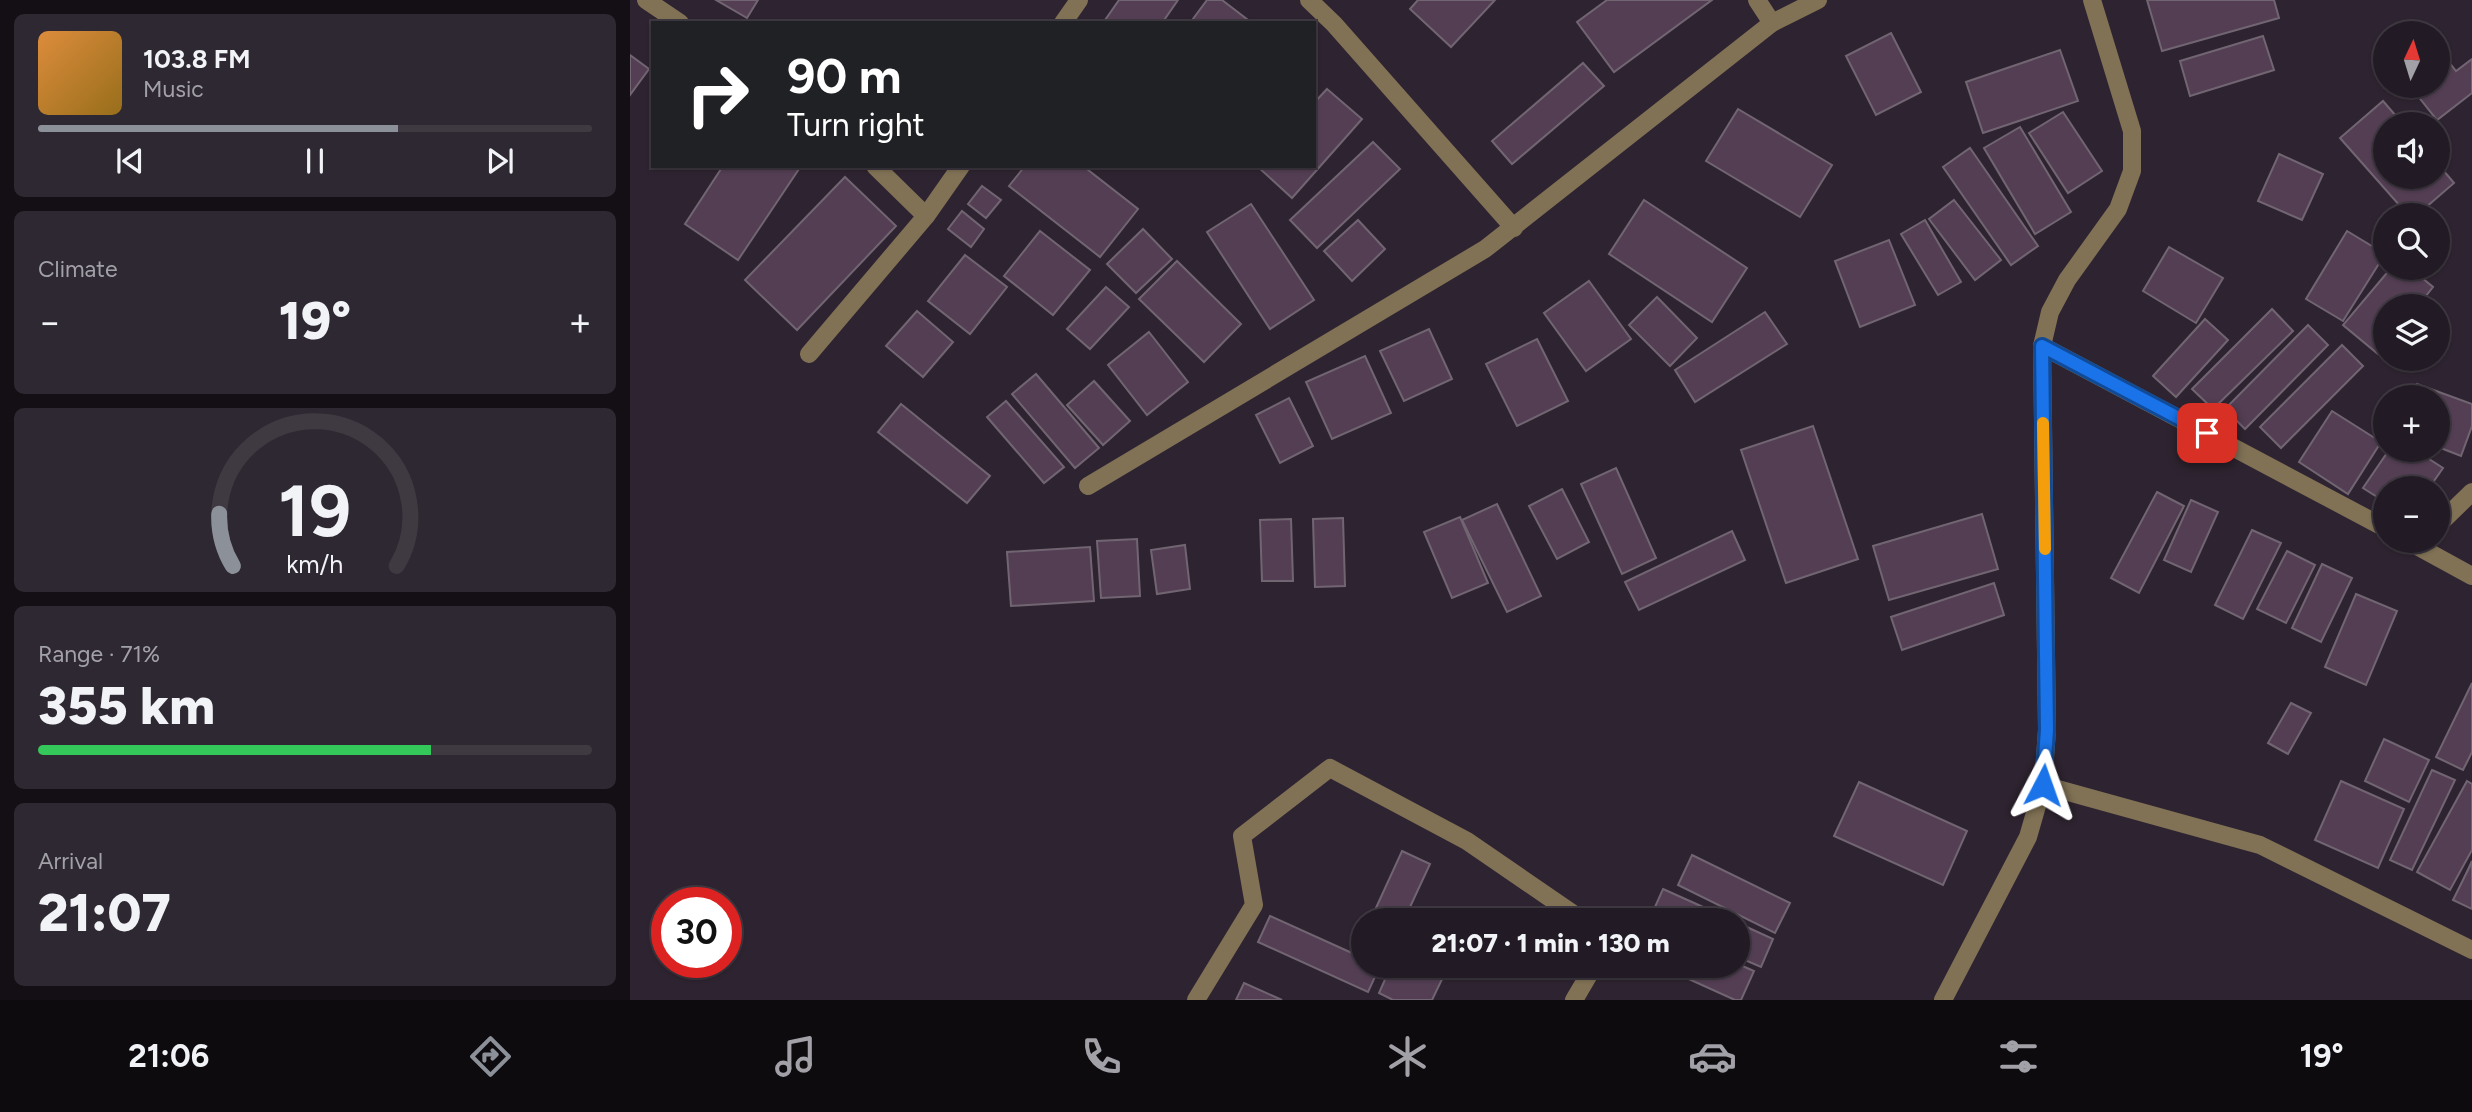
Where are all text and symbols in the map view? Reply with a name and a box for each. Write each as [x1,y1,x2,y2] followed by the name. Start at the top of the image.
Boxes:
[2373,21,2450,98] north arrow
[2373,21,2450,553] map controls
[143,43,251,75] text: 103.8 FM
[787,46,902,105] text: 90 m
[672,49,763,140] icon: right
[143,75,204,103] text: Music
[787,106,925,144] text: Turn right
[2373,112,2450,189] button: sound
[111,142,149,180] icon: previous
[296,142,334,180] icon: pause
[481,142,519,180] icon: next
[2373,203,2450,280] button: search
[38,255,117,283] text: Climate
[279,290,351,352] text: 19°
[2373,294,2450,371] button: layers
[38,299,62,345] text: −
[568,299,592,345] text: +
[2373,385,2450,462] button: +
[2177,403,2237,463] pin
[2188,414,2226,452] icon: arrive
[279,467,351,554] text: 19
[2373,476,2450,553] button: −
[286,549,344,579] text: km/h
[38,640,160,668] text: Range · 71%
[38,675,215,737] text: 355 km
[2006,748,2080,822] position arrow
[38,847,103,875] text: Arrival
[38,882,171,944] text: 21:07
[651,887,742,978] speed limit sign: 30
[1431,927,1670,959] text: 21:07 · 1 min · 130 m
[466,1032,515,1081] icon: directions
[771,1032,820,1081] icon: music
[1077,1032,1126,1081] icon: phone
[1383,1032,1432,1081] icon: climate
[1688,1032,1737,1081] icon: car
[1994,1032,2043,1081] icon: filters
[128,1037,209,1075] text: 21:06
[2299,1037,2344,1075] text: 19°

